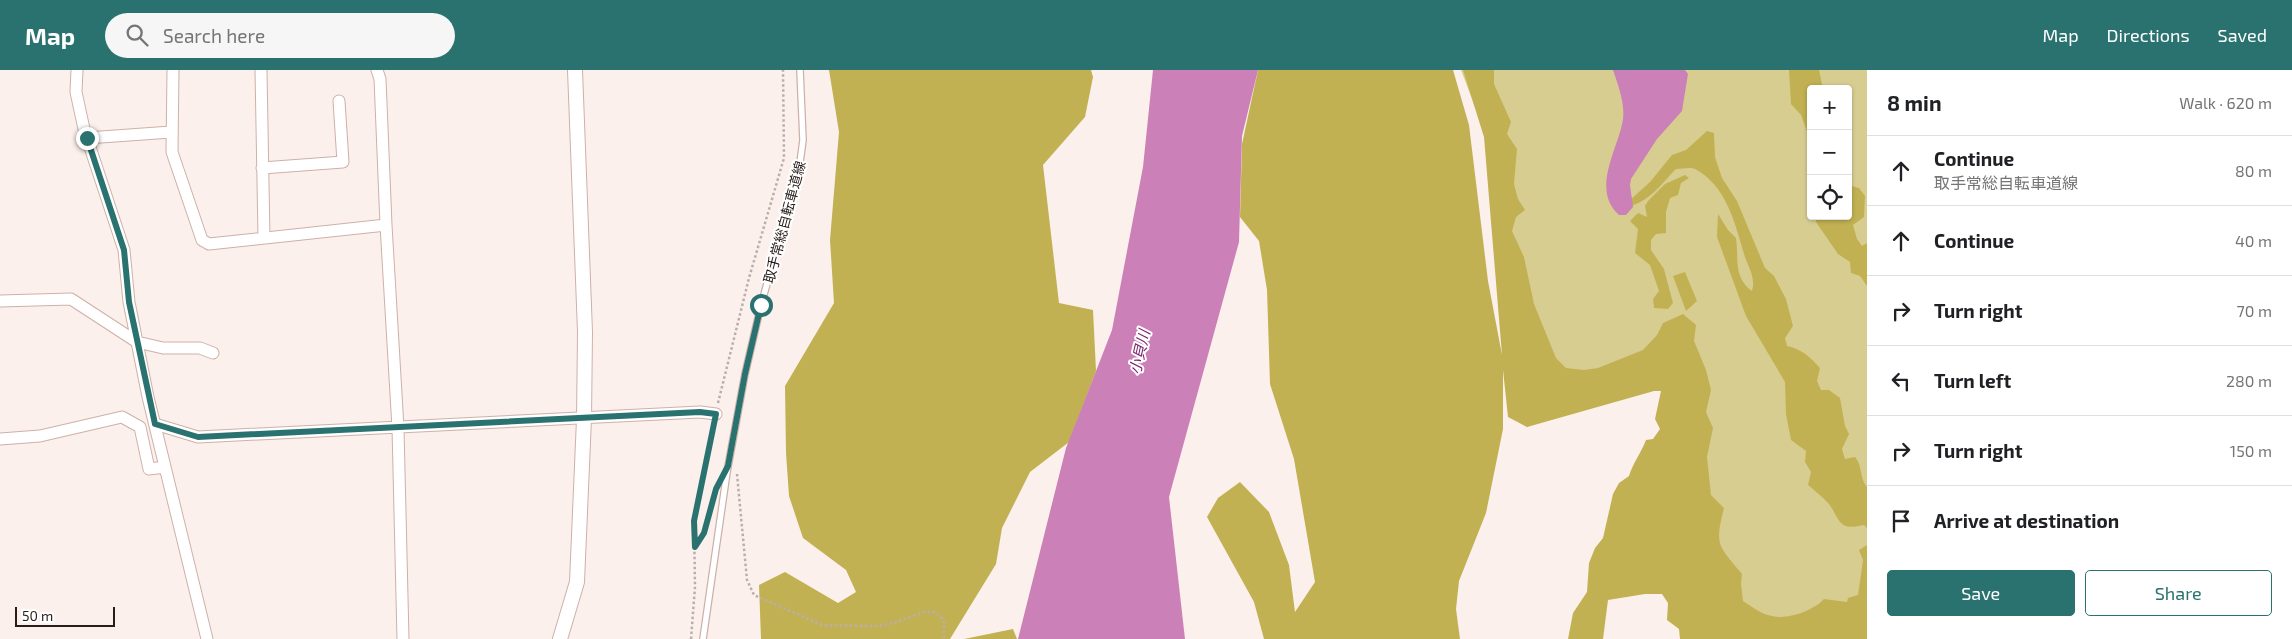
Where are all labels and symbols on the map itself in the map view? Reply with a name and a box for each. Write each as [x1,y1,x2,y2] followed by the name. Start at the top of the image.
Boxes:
[76,127,99,150] route end
[759,159,809,285] street label: 取手常総自転車道線
[750,294,773,317] route start
[1125,326,1153,376] water label: 小貝川
[15,604,115,627] scale bar

